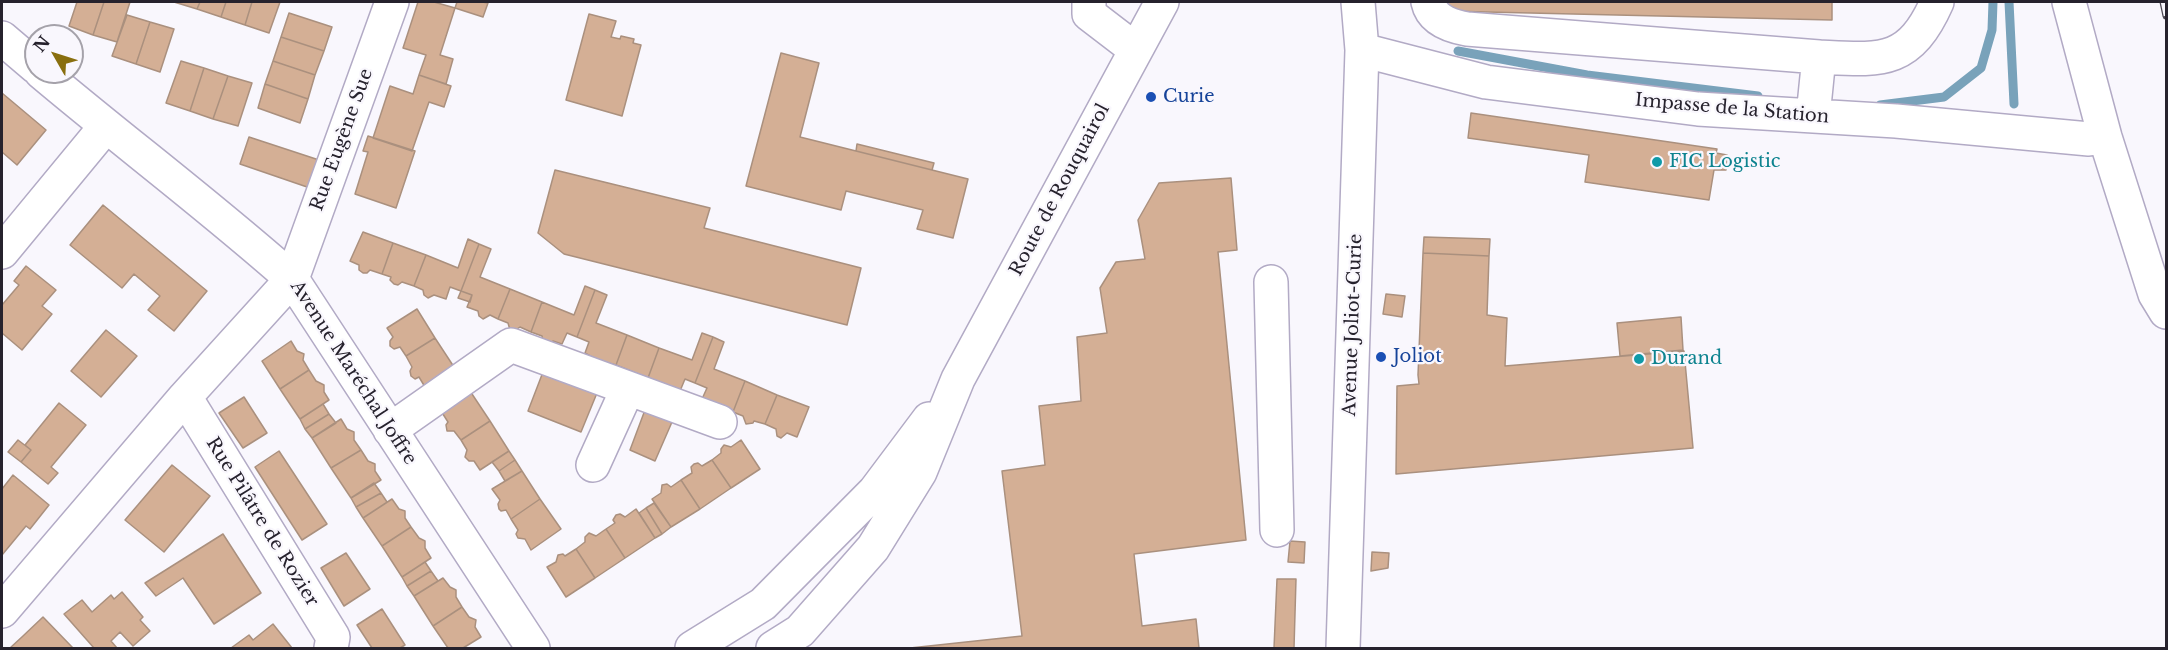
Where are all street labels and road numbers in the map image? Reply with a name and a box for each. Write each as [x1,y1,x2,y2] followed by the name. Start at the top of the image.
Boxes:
[306,66,378,214] street label: Rue Eugène Sue
[1634,90,1830,128] street label: Impasse de la Station
[1006,100,1114,280] street label: Route de Rouquairol
[1339,233,1367,417] street label: Avenue Joliot-Curie
[285,277,421,469] street label: Avenue Maréchal Joffre
[201,434,323,610] street label: Rue Pilâtre de Rozier

